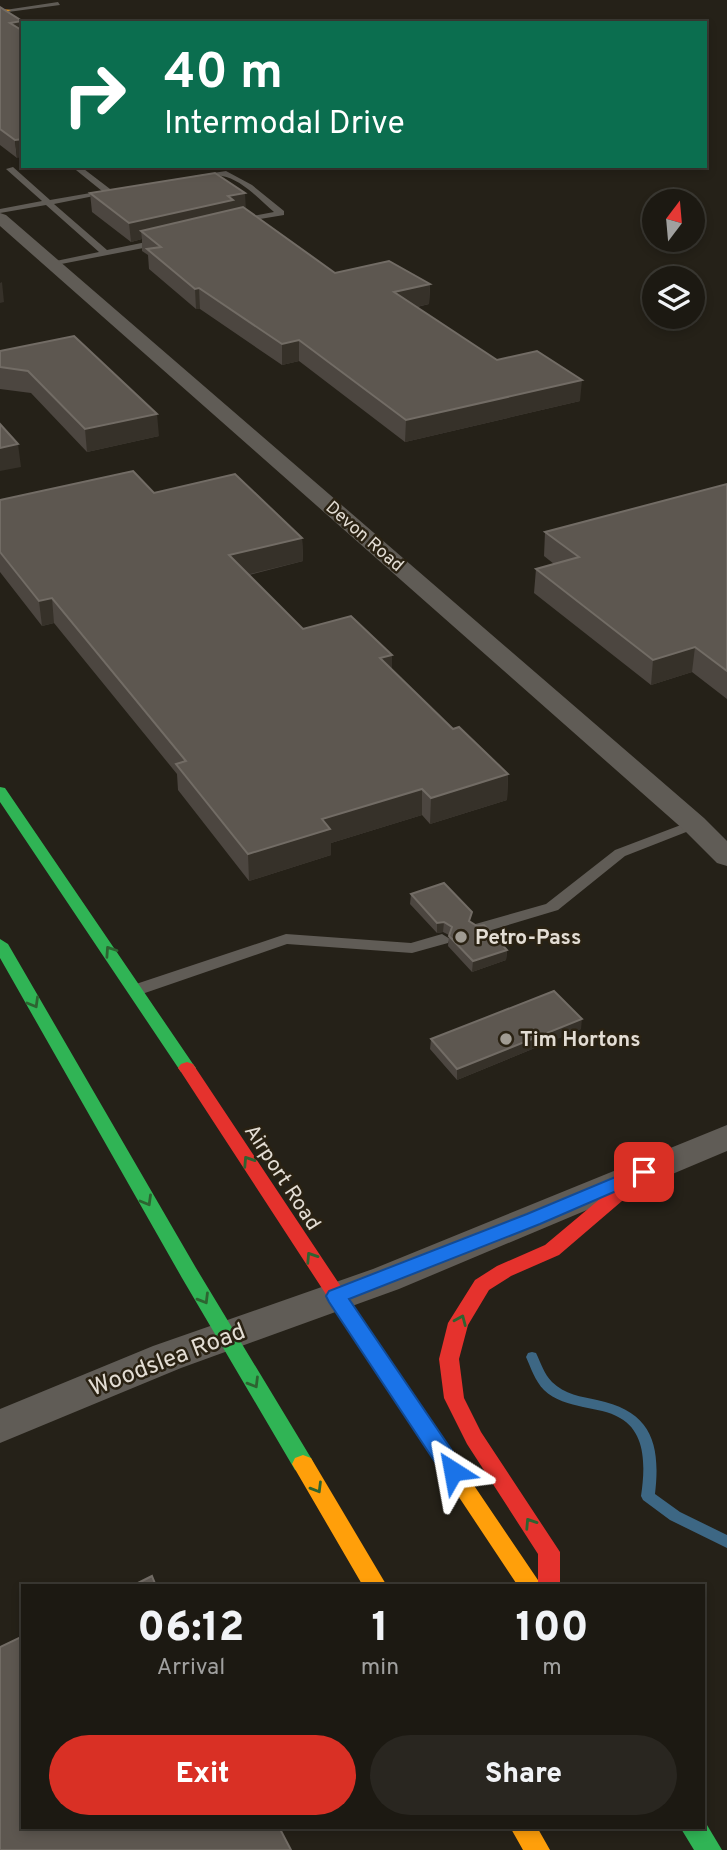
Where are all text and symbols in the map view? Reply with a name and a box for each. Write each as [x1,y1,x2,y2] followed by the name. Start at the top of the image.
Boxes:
[164,44,283,106] text: 40 m
[49,49,140,140] icon: right
[164,105,405,145] text: Intermodal Drive
[642,189,705,252] north arrow
[642,189,705,329] map controls
[642,266,705,329] button: layers
[320,497,408,577] street label: Devon Road
[475,925,581,952] place label: Petro-Pass
[453,929,469,945] marker: Petro-Pass
[106,946,118,959] one-way arrow
[26,996,39,1009] one-way arrow
[520,1027,641,1054] place label: Tim Hortons
[498,1031,514,1047] marker: Tim Hortons
[237,1120,326,1236] street label: Airport Road
[614,1142,674,1202] pin
[625,1153,663,1191] icon: arrive
[243,1156,256,1169] one-way arrow
[139,1193,152,1206] one-way arrow
[306,1252,319,1265] one-way arrow
[196,1292,209,1304] one-way arrow
[453,1314,467,1327] one-way arrow
[85,1317,250,1404] street label: Woodslea Road
[245,1375,258,1388] one-way arrow
[416,1434,490,1508] position arrow
[309,1480,322,1493] one-way arrow
[526,1518,538,1531] one-way arrow
[137,1603,245,1656] text: 06:12
[371,1603,389,1656] text: 1
[515,1603,589,1656] text: 100
[157,1654,225,1683] text: Arrival
[361,1654,399,1683] text: min
[542,1654,562,1683] text: m
[49,1735,356,1815] button: Exit
[370,1735,677,1815] button: Share

